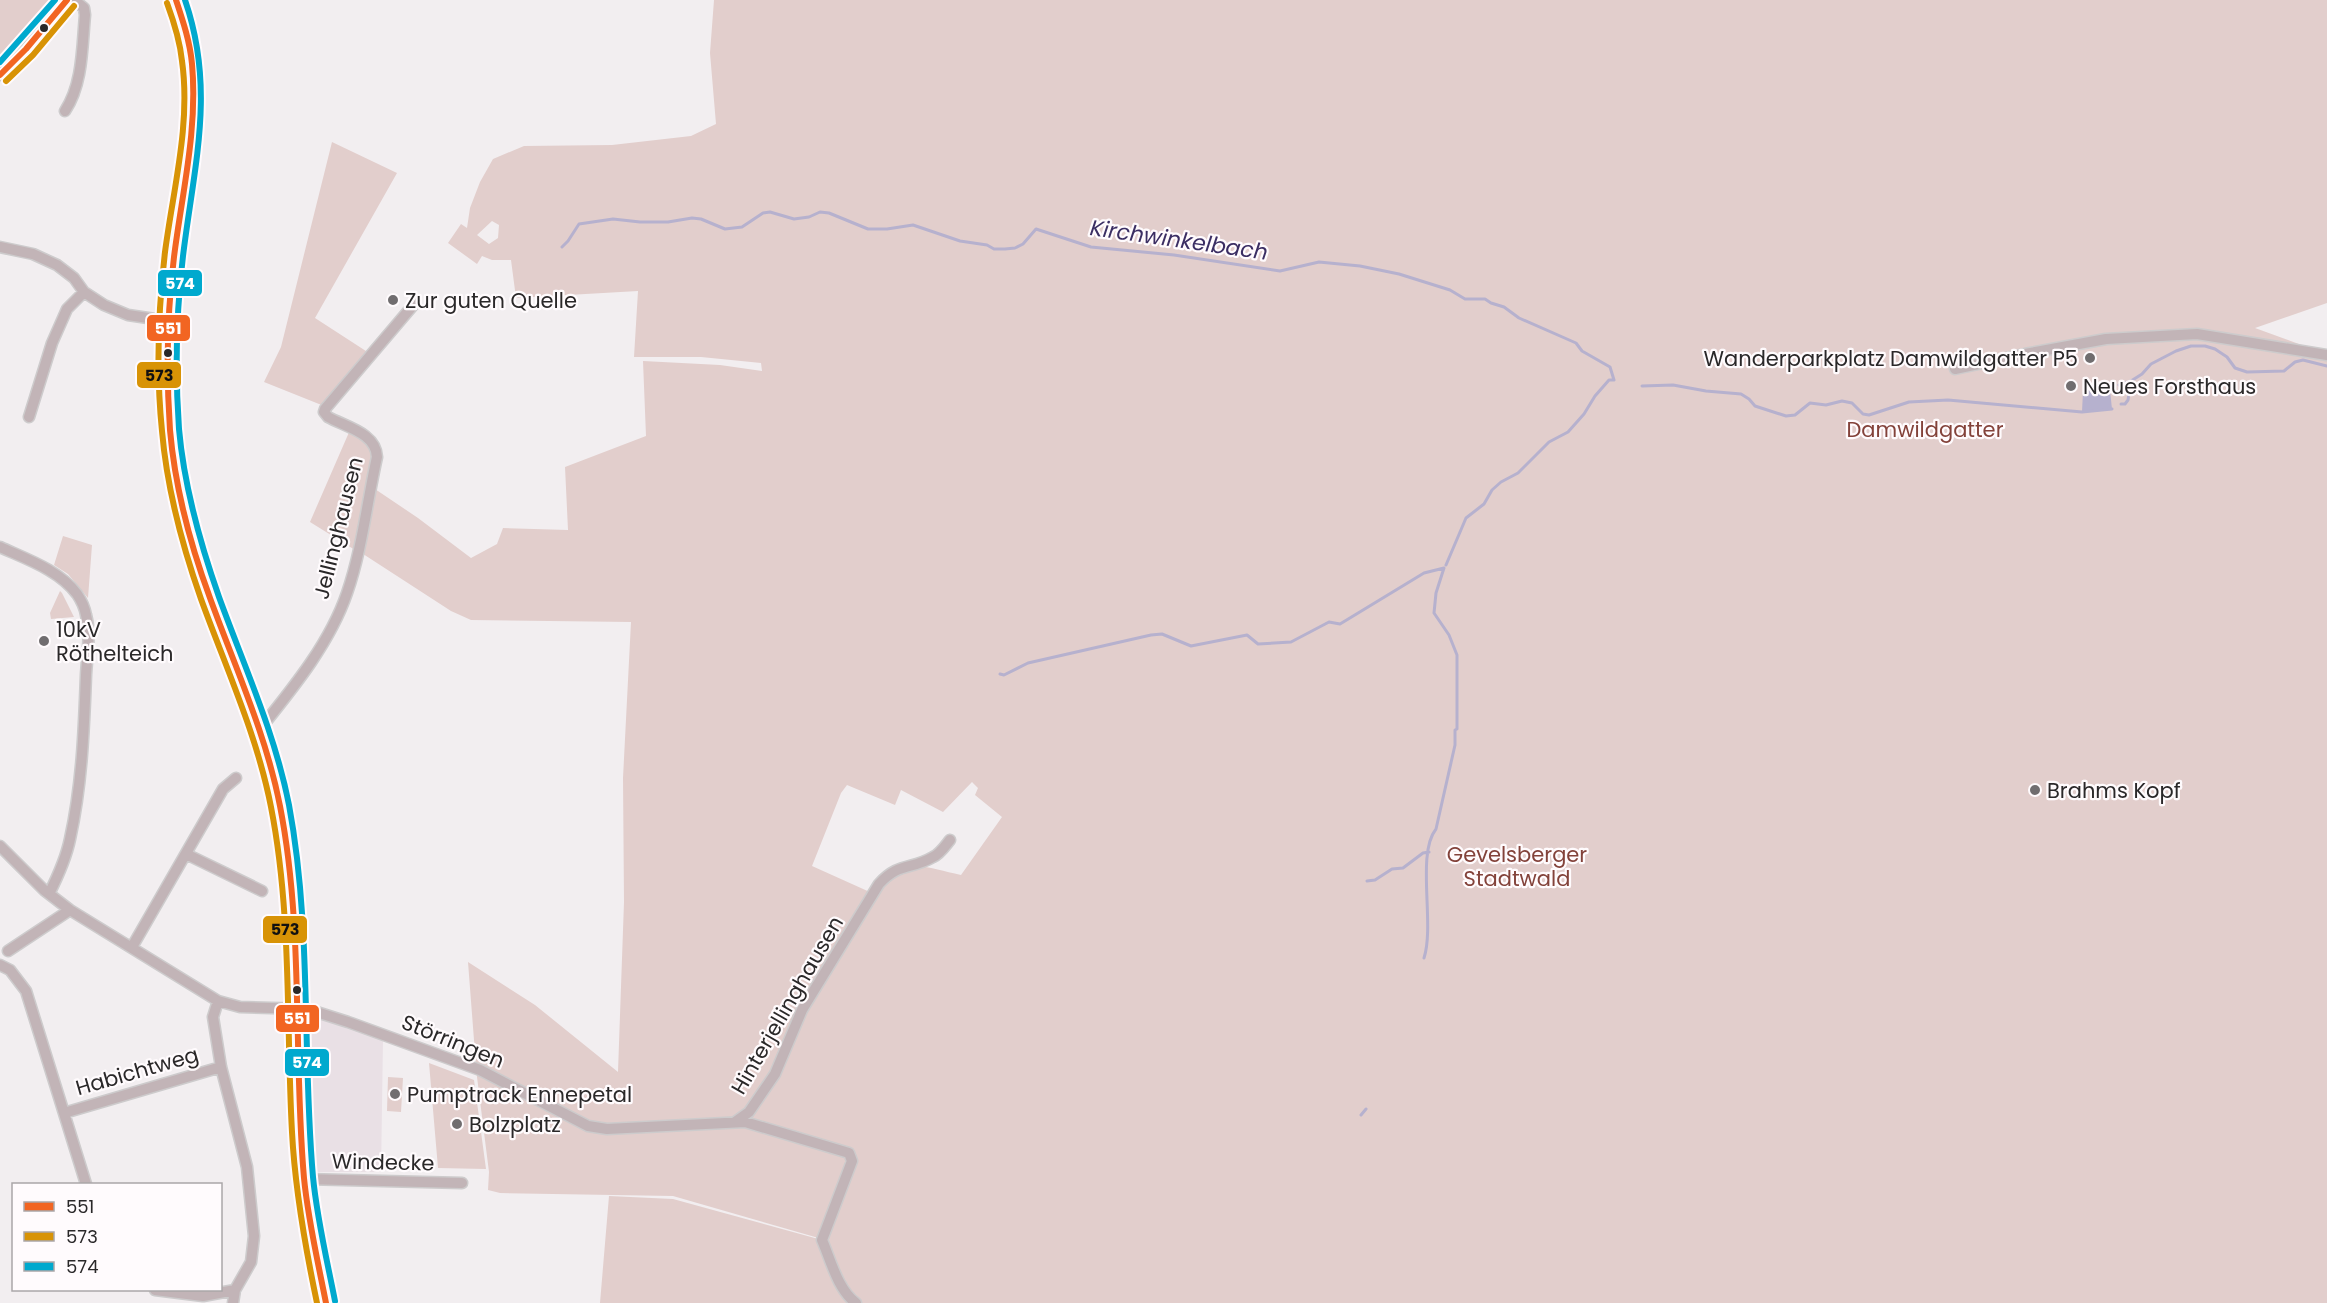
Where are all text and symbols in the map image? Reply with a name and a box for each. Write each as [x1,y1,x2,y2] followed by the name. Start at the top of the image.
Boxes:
[38,22,50,34] unlabelled marker
[1088,212,1270,268] water label: Kirchwinkelbach
[157,269,203,297] line badge: 574
[165,272,195,295] text: 574
[405,286,577,315] place label: Zur guten Quelle
[386,293,400,307] marker: Zur guten Quelle
[146,314,191,342] line badge: 551
[155,317,181,340] text: 551
[1704,344,2078,373] place label: Wanderparkplatz Damwildgatter P5
[162,347,174,359] unlabelled marker
[2083,351,2097,365] marker: Wanderparkplatz Damwildgatter P5
[136,361,182,389] line badge: 573
[145,364,173,387] text: 573
[2083,372,2256,401] place label: Neues Forsthaus
[2064,379,2078,393] marker: Neues Forsthaus
[1847,415,2004,444] park label: Damwildgatter
[306,454,370,602] street label: Jellinghausen
[56,615,174,668] place label: 10kV Röthelteich
[37,634,51,648] marker: 10kV Röthelteich
[2047,776,2181,805] place label: Brahms Kopf
[2028,783,2042,797] marker: Brahms Kopf
[1447,840,1587,893] park label: Gevelsberger Stadtwald
[724,910,850,1100] street label: Hinterjellinghausen
[262,915,308,944] line badge: 573
[271,918,299,941] text: 573
[291,984,303,996] unlabelled marker
[275,1004,320,1033] line badge: 551
[284,1007,310,1030] text: 551
[397,1007,509,1075] street label: Störringen
[72,1040,202,1102] street label: Habichtweg
[284,1048,330,1077] line badge: 574
[292,1051,322,1074] text: 574
[407,1080,632,1109] place label: Pumptrack Ennepetal
[388,1087,402,1101] marker: Pumptrack Ennepetal
[469,1110,561,1139] place label: Bolzplatz
[450,1117,464,1131] marker: Bolzplatz
[331,1147,435,1177] street label: Windecke
[12,1183,222,1291] legend
[66,1194,94,1219] text: 551
[66,1224,98,1249] text: 573
[66,1254,98,1279] text: 574

